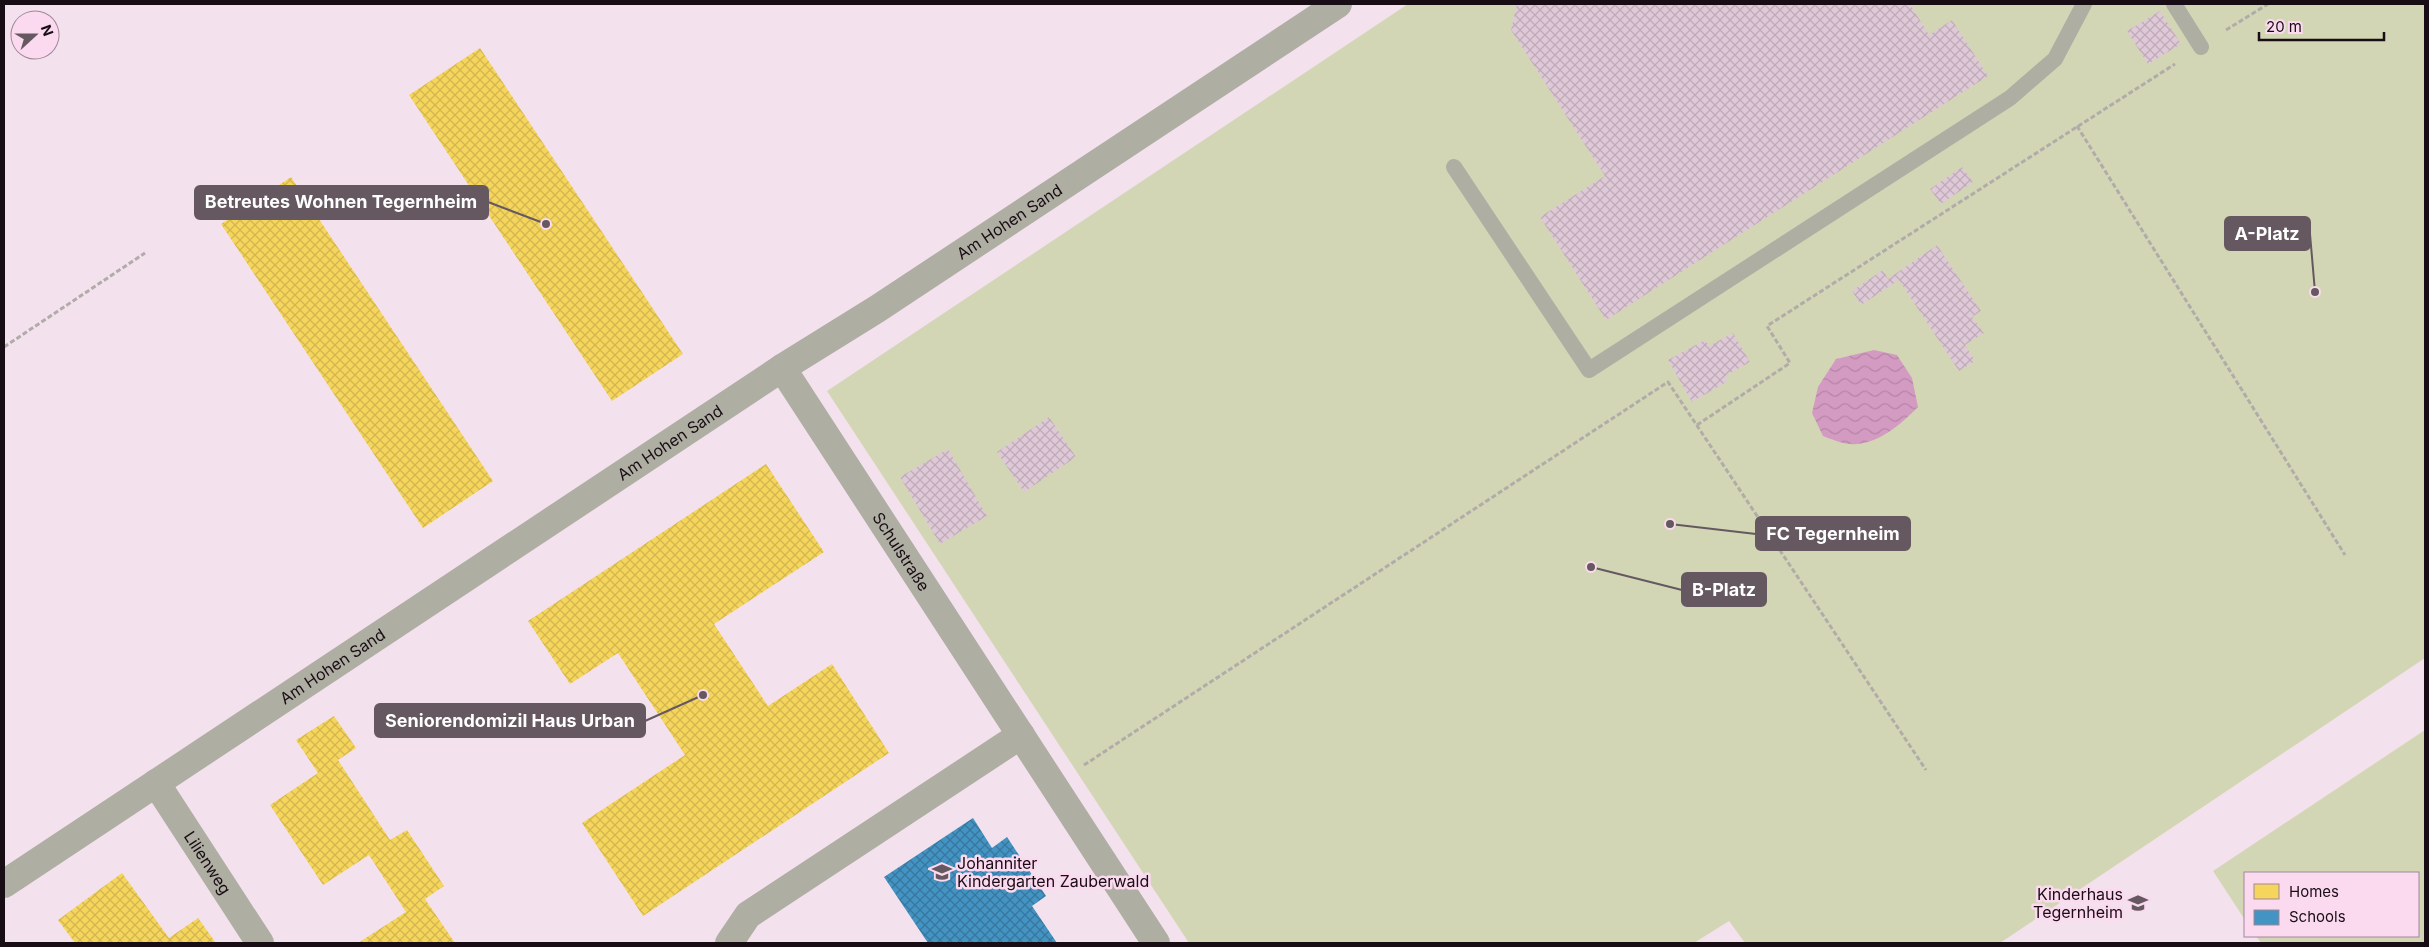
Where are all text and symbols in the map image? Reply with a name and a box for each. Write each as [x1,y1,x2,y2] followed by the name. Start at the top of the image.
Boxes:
[10,10,60,60] north arrow
[2259,10,2384,42] scale bar
[2266,17,2302,36] text: 20 m
[38,22,57,38] text: N
[953,179,1066,264] street label: Am Hohen Sand
[195,186,488,219] callout: Betreutes Wohnen Tegernheim
[205,191,477,212] text: Betreutes Wohnen Tegernheim
[2225,217,2310,250] callout: A-Platz
[2234,223,2300,244] text: A-Platz
[613,400,726,485] street label: Am Hohen Sand
[868,508,934,595] street label: Schulstraße
[1756,517,1910,550] callout: FC Tegernheim
[1766,523,1900,544] text: FC Tegernheim
[1682,573,1766,606] callout: B-Platz
[1692,579,1756,600] text: B-Platz
[276,624,389,708] street label: Am Hohen Sand
[375,704,645,737] callout: Seniorendomizil Haus Urban
[385,710,635,731] text: Seniorendomizil Haus Urban
[180,827,236,898] street label: Lilienweg
[957,853,1149,891] place label: Johanniter Kindergarten Zauberwald
[931,861,953,883] school or university icon: Johanniter Kindergarten Zauberwald
[2244,872,2419,937] legend
[2289,882,2339,901] text: Homes
[2033,884,2123,922] place label: Kinderhaus Tegernheim
[2127,892,2149,914] school or university icon: Kinderhaus Tegernheim
[2289,907,2346,926] text: Schools

